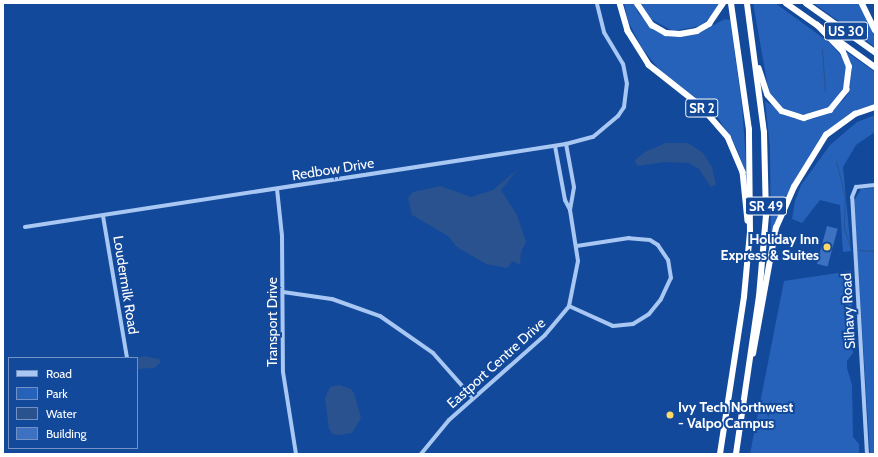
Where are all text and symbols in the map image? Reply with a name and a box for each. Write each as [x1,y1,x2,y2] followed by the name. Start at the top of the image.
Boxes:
[824,20,868,42] road number: US 30
[685,97,719,119] road number: SR 2
[291,154,375,184] street label: Redbow Drive
[745,195,787,217] road number: SR 49
[720,231,819,264] place label: Holiday Inn Express & Suites
[110,234,142,336] street label: Loudermilk Road
[822,242,832,252] marker: Holiday Inn Express & Suites
[838,273,858,349] street label: Silhavy Road
[264,277,280,367] street label: Transport Drive
[443,314,549,412] street label: Eastport Centre Drive
[8,357,138,449] legend
[46,366,72,381] text: Road
[46,386,68,401] text: Park
[678,399,793,432] place label: Ivy Tech Northwest - Valpo Campus
[46,406,76,421] text: Water
[665,410,675,420] marker: Ivy Tech Northwest - Valpo Campus
[46,426,87,441] text: Building

